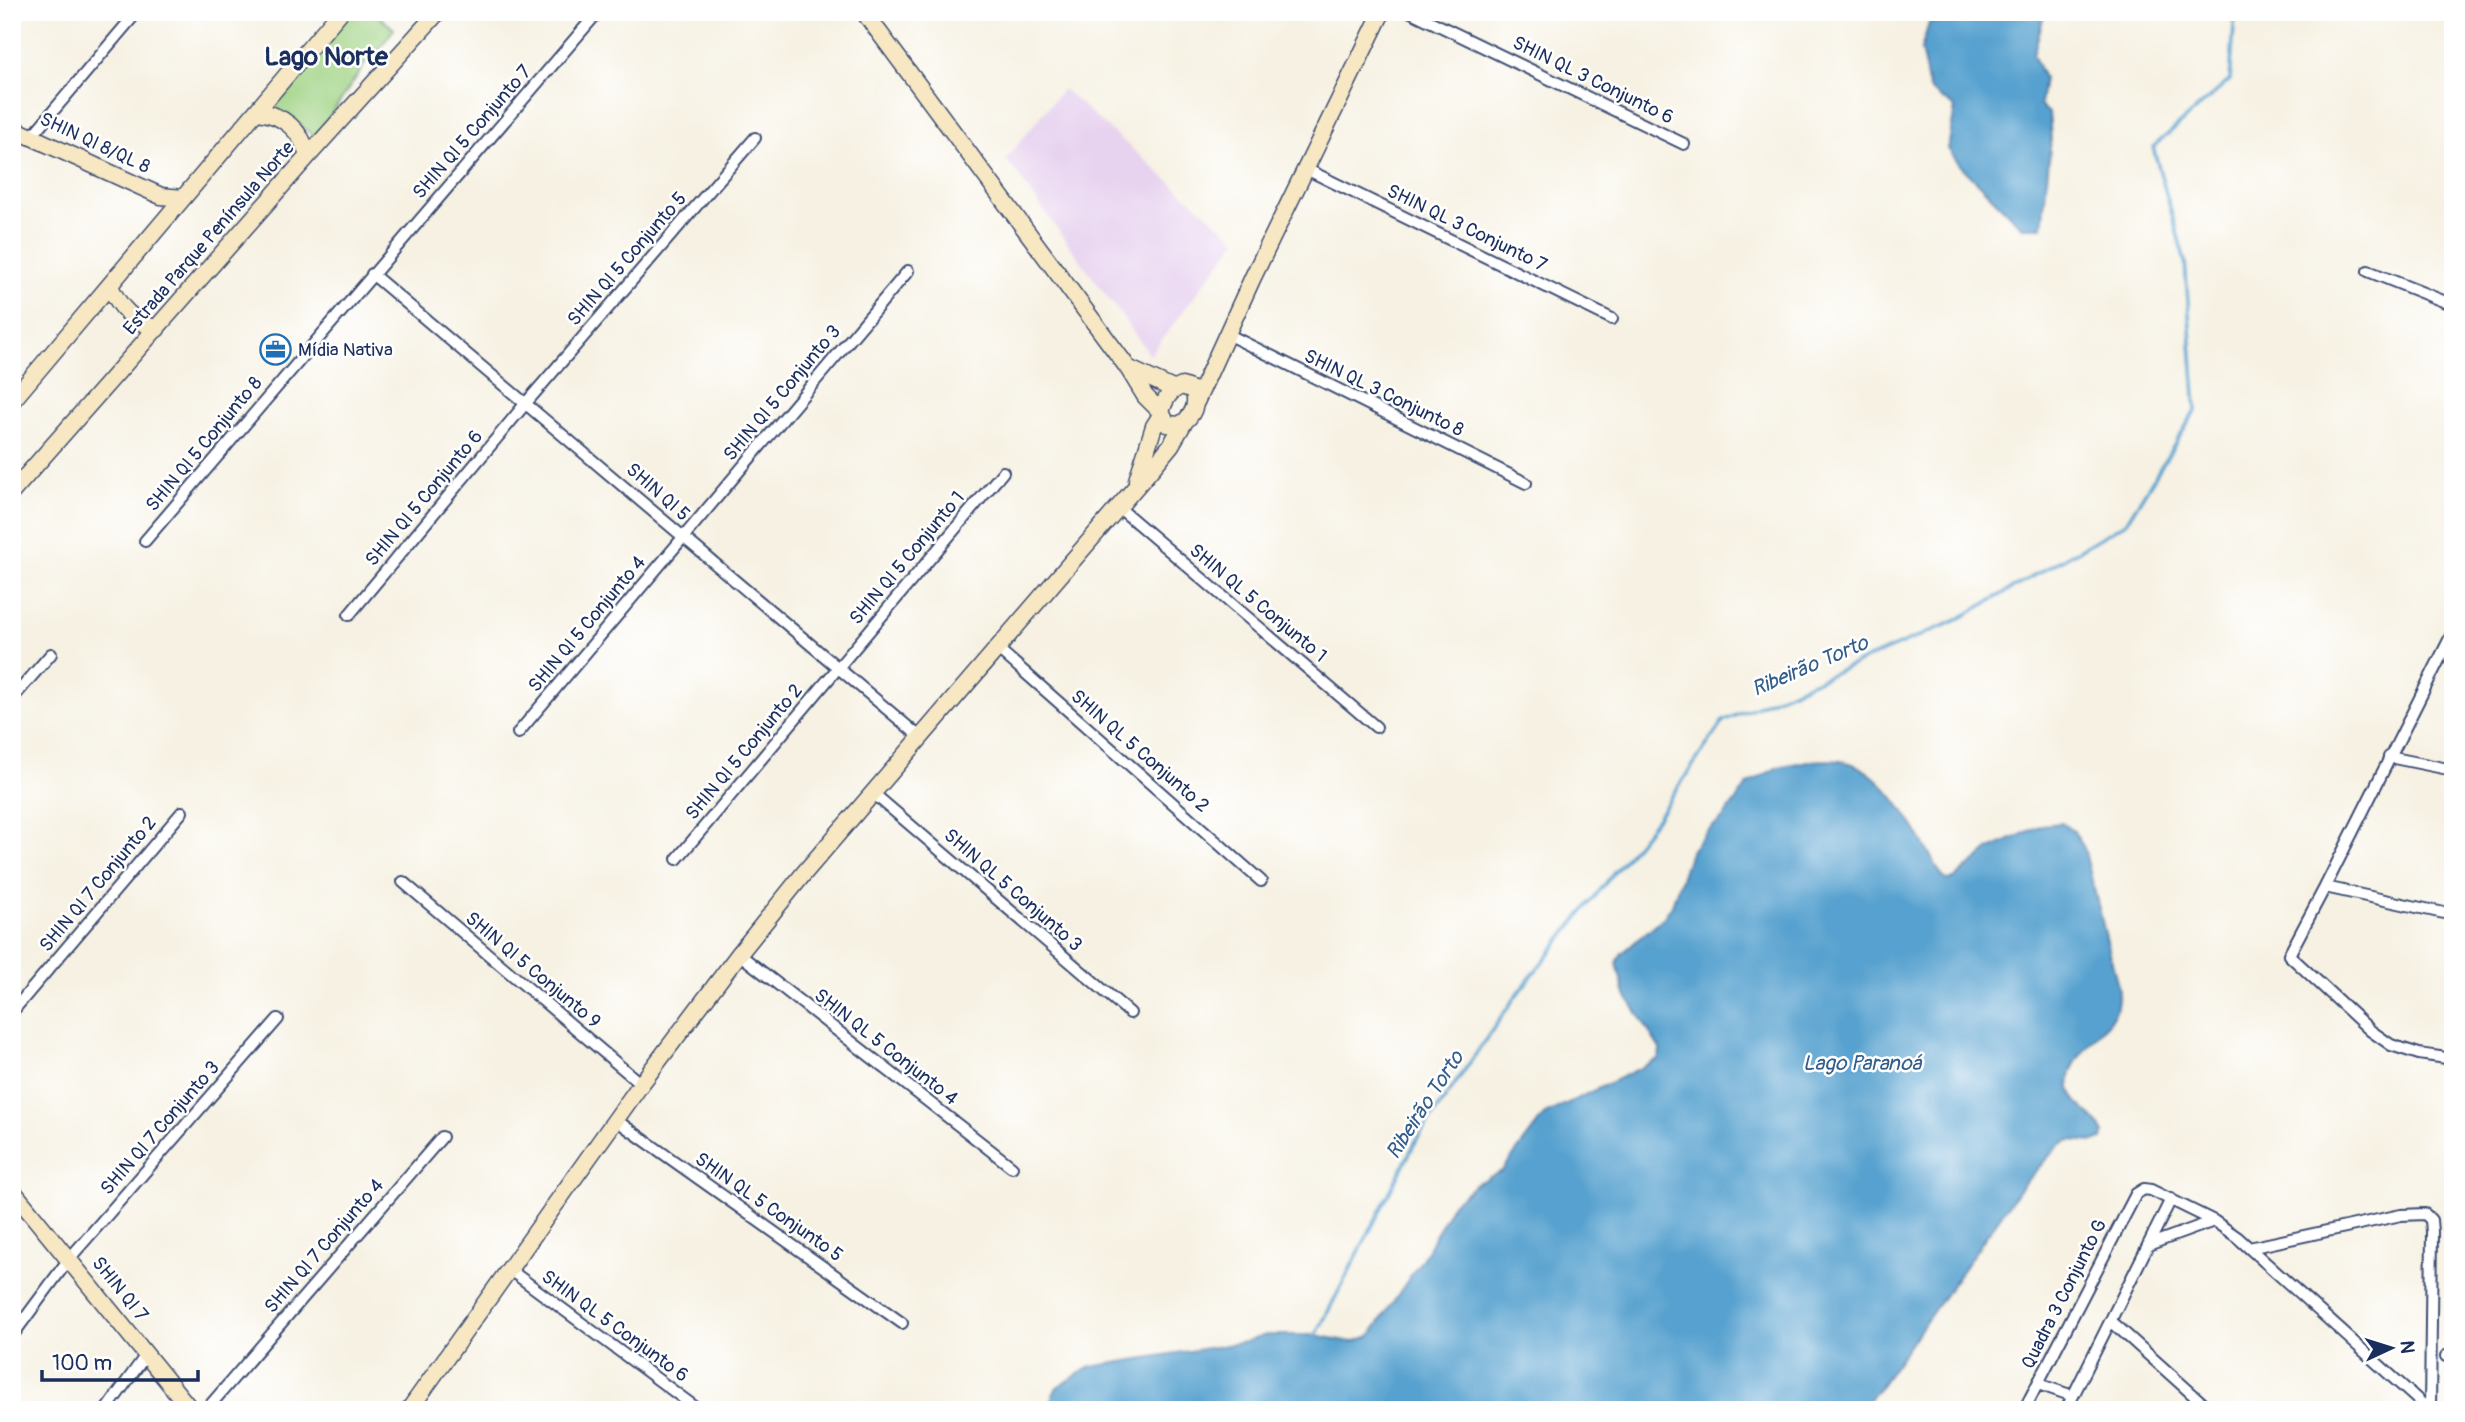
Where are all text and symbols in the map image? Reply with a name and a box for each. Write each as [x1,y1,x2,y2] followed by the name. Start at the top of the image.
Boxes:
[1509,31,1677,129] street label: SHIN QL 3 Conjunto 6
[264,41,389,73] district label: Lago Norte
[407,60,537,204] street label: SHIN QI 5 Conjunto 7
[36,107,154,179] street label: SHIN QI 8/QL 8
[118,136,300,340] street label: Estrada Parque Península Norte
[1383,179,1551,277] street label: SHIN QL 3 Conjunto 7
[562,187,692,331] street label: SHIN QI 5 Conjunto 5
[718,320,846,466] street label: SHIN QI 5 Conjunto 3
[258,333,292,367] office icon: Mídia Nativa
[298,338,393,362] place label: Mídia Nativa
[1300,344,1468,442] street label: SHIN QL 3 Conjunto 8
[140,372,268,516] street label: SHIN QI 5 Conjunto 8
[360,425,488,571] street label: SHIN QI 5 Conjunto 6
[621,458,695,526] street label: SHIN QI 5
[844,486,970,630] street label: SHIN QI 5 Conjunto 1
[1184,538,1332,668] street label: SHIN QL 5 Conjunto 1
[523,551,651,697] street label: SHIN QI 5 Conjunto 4
[1748,629,1874,703] water label: Ribeirão Torto
[680,679,808,825] street label: SHIN QI 5 Conjunto 2
[1066,684,1214,818] street label: SHIN QL 5 Conjunto 2
[34,811,162,957] street label: SHIN QI 7 Conjunto 2
[939,823,1087,957] street label: SHIN QL 5 Conjunto 3
[460,906,606,1034] street label: SHIN QI 5 Conjunto 9
[809,983,963,1111] street label: SHIN QL 5 Conjunto 4
[1380,1044,1471,1164] water label: Ribeirão Torto
[1803,1050,1922,1077] water label: Lago Paranoá
[95,1056,225,1200] street label: SHIN QI 7 Conjunto 3
[690,1147,848,1267] street label: SHIN QL 5 Conjunto 5
[259,1174,389,1318] street label: SHIN QI 7 Conjunto 4
[2016,1215,2112,1373] street label: Quadra 3 Conjunto G
[87,1252,153,1326] street label: SHIN QI 7
[537,1265,693,1387] street label: SHIN QL 5 Conjunto 6
[2356,1314,2426,1384] north arrow
[42,1338,198,1382] scale bar
[2395,1340,2419,1354] text: N
[52,1350,112,1377] text: 100 m

